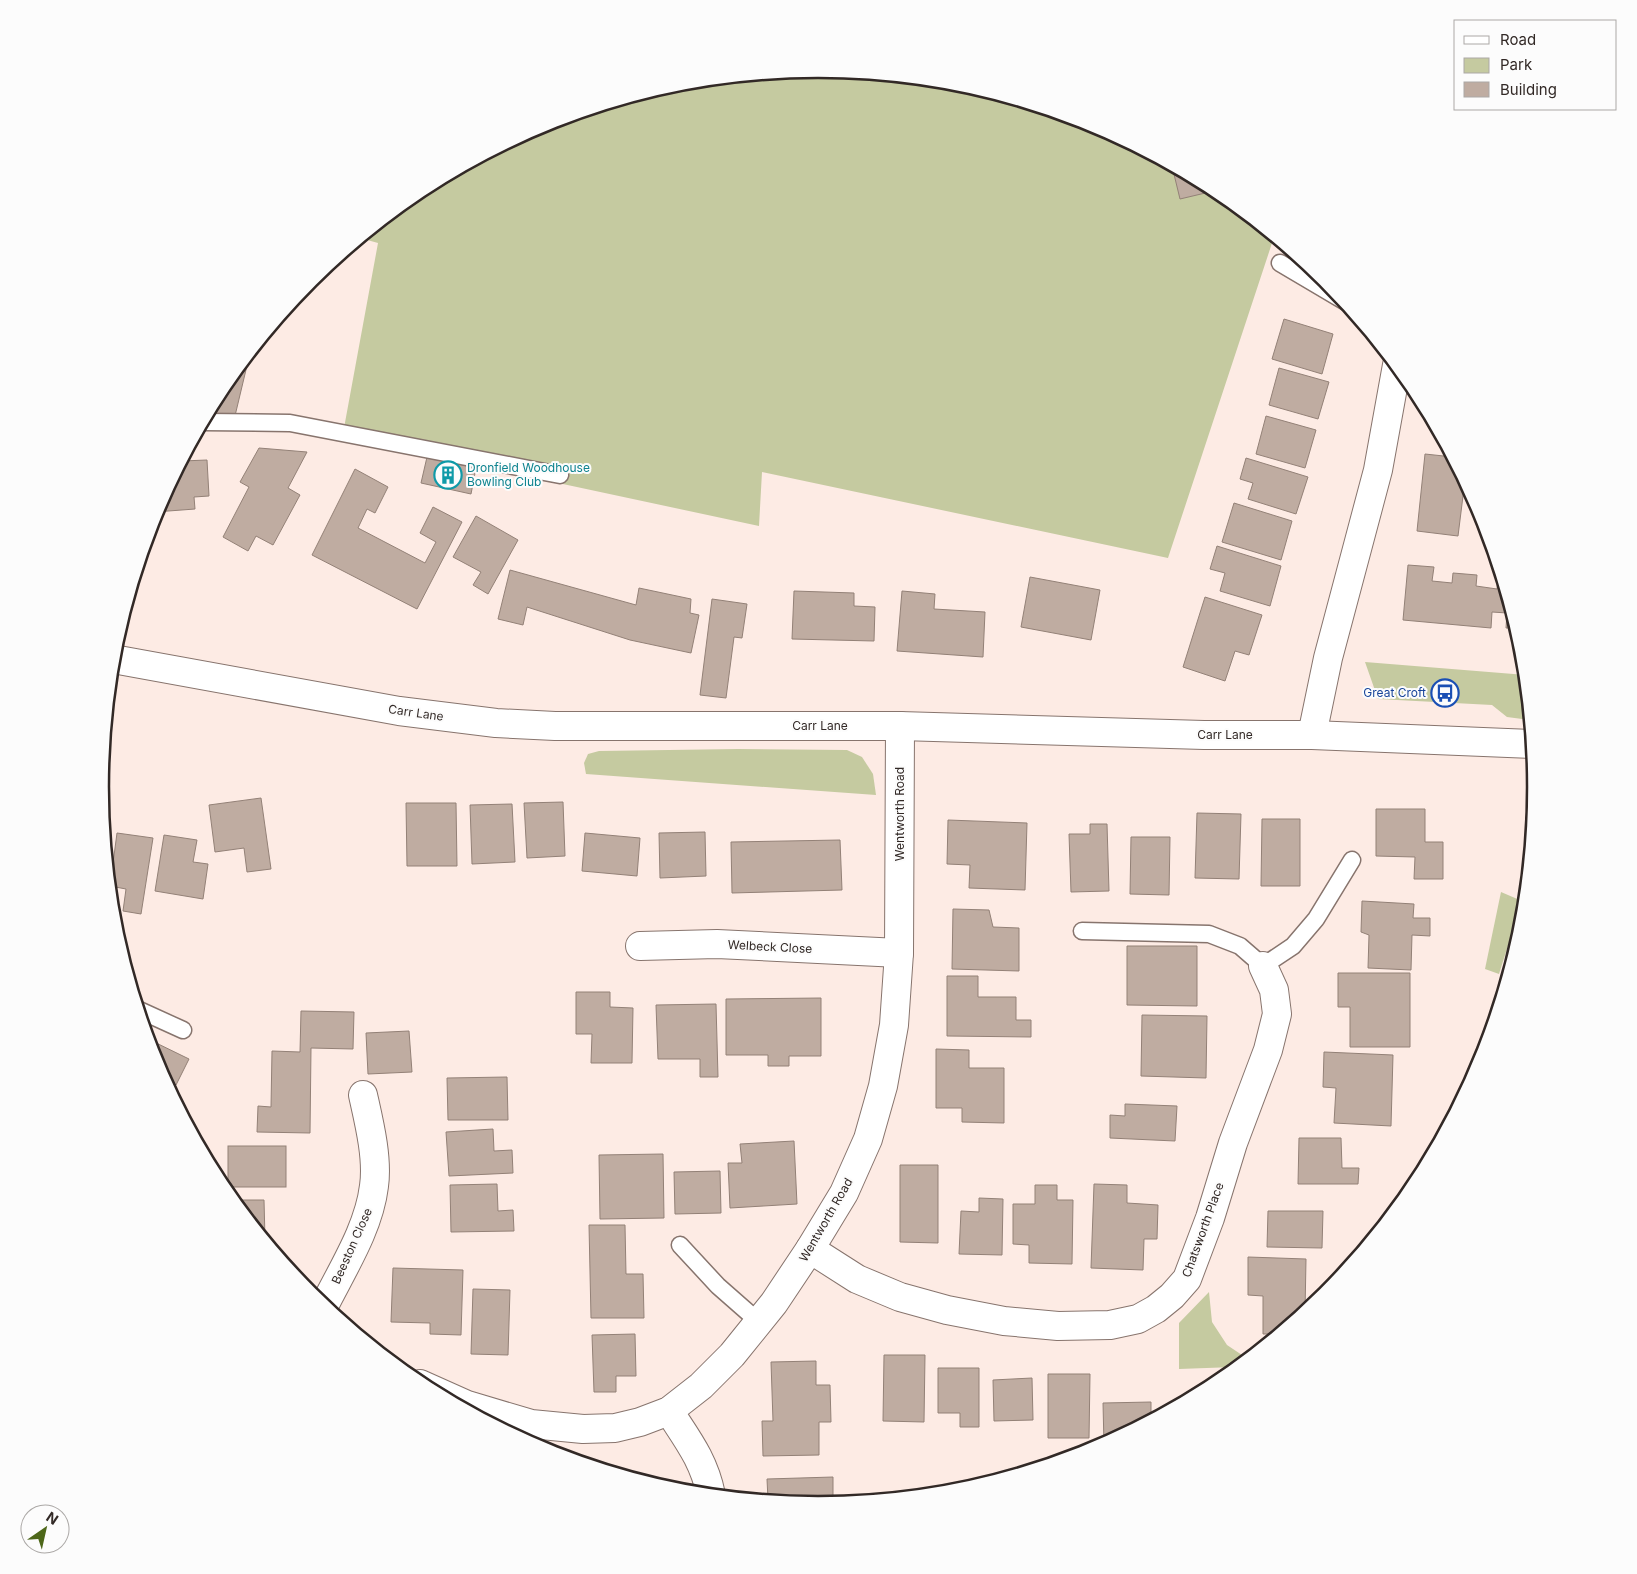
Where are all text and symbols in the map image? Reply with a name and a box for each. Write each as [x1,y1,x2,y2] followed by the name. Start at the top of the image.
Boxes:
[1454,20,1617,110] legend
[1500,30,1536,49] text: Road
[1500,55,1533,74] text: Park
[1500,80,1557,99] text: Building
[433,460,463,490] building icon: Dronfield Woodhouse Bowling Club
[467,460,590,489] place label: Dronfield Woodhouse Bowling Club
[1430,678,1460,708] bus stop icon: Great Croft
[1363,685,1426,700] place label: Great Croft
[387,701,445,724] street label: Carr Lane
[792,718,848,733] street label: Carr Lane
[1197,727,1253,742] street label: Carr Lane
[892,767,907,861] street label: Wentworth Road
[727,937,813,956] street label: Welbeck Close
[796,1175,856,1264] street label: Wentworth Road
[1178,1180,1227,1279] street label: Chatsworth Place
[328,1205,375,1286] street label: Beeston Close
[20,1504,70,1554] north arrow
[43,1508,62,1528] text: N

